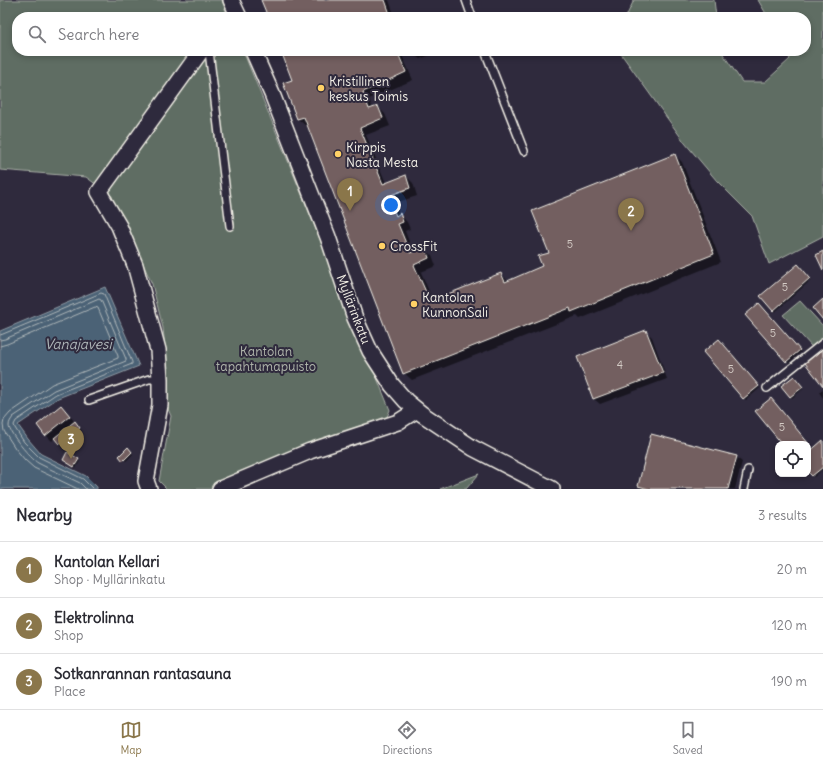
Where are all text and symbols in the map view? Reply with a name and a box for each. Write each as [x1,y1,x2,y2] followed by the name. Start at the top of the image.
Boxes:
[12,12,811,56] search box
[26,23,48,45] icon: search
[58,25,139,44] text: Search here
[329,73,408,105] place label: Kristillinen keskus Toimis
[316,83,326,93] marker: Kristillinen keskus Toimis
[346,139,418,171] place label: Kirppis Nasta Mesta
[333,149,343,159] marker: Kirppis Nasta Mesta
[337,178,363,211] pin: 1
[381,195,401,215] your location
[618,198,644,231] pin: 2
[567,237,573,251] house number: 5
[390,238,438,255] place label: CrossFit
[377,241,387,251] marker: CrossFit
[333,272,375,347] street label: Myllärinkatu
[782,280,788,294] house number: 5
[422,289,488,321] place label: Kantolan KunnonSali
[409,299,419,309] marker: Kantolan KunnonSali
[770,326,776,340] house number: 5
[44,335,113,353] water label: Vanajavesi
[216,343,316,375] park label: Kantolan tapahtumapuisto
[617,358,623,372] house number: 4
[728,362,734,376] house number: 5
[779,420,785,434] house number: 5
[58,426,84,459] pin: 3
[775,441,811,477] map controls
[775,441,811,477] button: locate
[16,504,72,526] text: Nearby
[758,507,807,524] text: 3 results
[54,552,160,571] text: Kantolan Kellari
[26,561,32,578] text: 1
[777,561,807,578] text: 20 m
[54,571,165,588] text: Shop · Myllärinkatu
[54,608,134,627] text: Elektrolinna
[25,617,33,634] text: 2
[772,617,807,634] text: 120 m
[54,627,83,644] text: Shop
[54,664,231,683] text: Sotkanrannan rantasauna
[25,673,33,690] text: 3
[771,673,807,690] text: 190 m
[54,683,85,700] text: Place
[120,719,142,757] tab: Map
[383,719,432,757] tab: Directions
[673,719,703,757] tab: Saved

